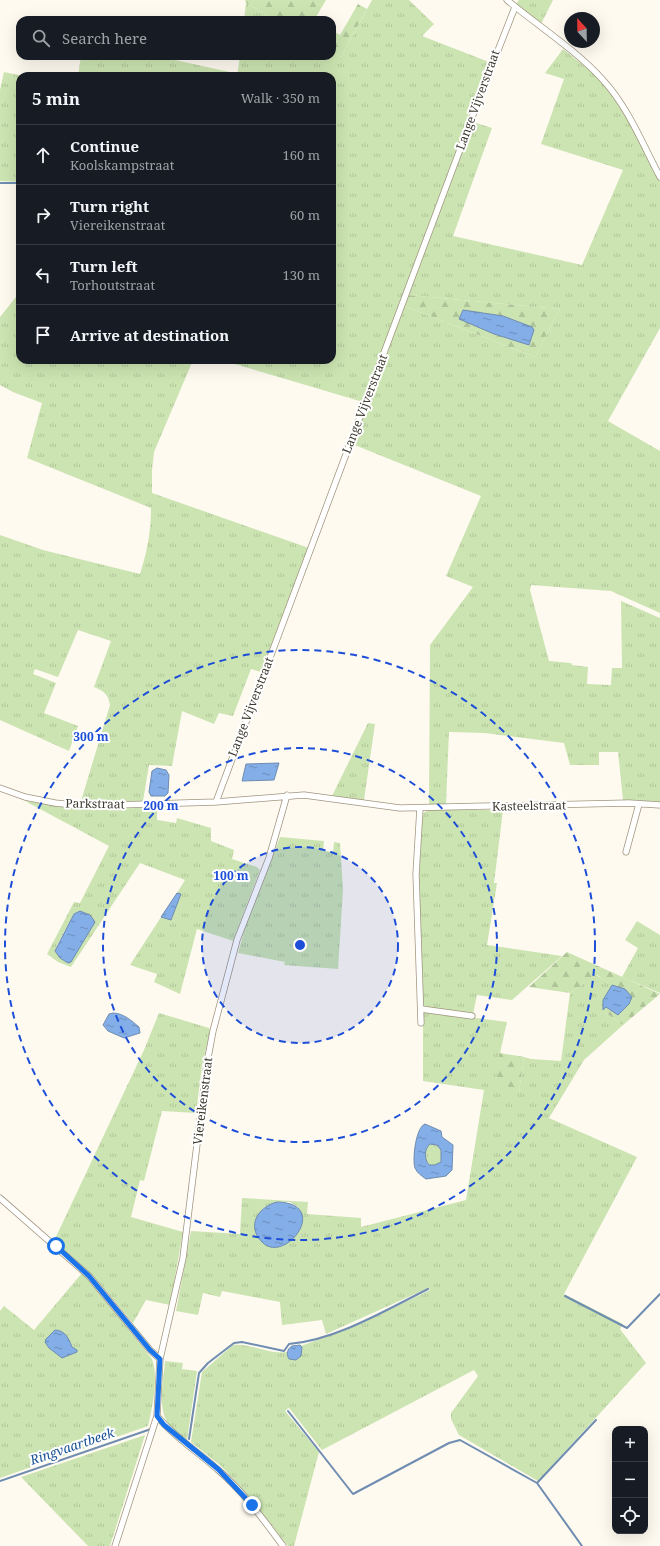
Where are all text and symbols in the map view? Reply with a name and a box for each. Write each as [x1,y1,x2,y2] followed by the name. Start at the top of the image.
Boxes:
[564,12,600,48] north arrow
[16,16,336,60] search box
[30,27,52,49] icon: search
[62,28,147,48] text: Search here
[452,47,504,152] street label: Lange Vijverstraat
[32,87,80,110] text: 5 min
[241,89,320,107] text: Walk · 350 m
[70,136,139,156] text: Continue
[32,144,54,166] icon: ahead
[283,146,320,164] text: 160 m
[70,156,174,174] text: Koolskampstraat
[70,196,149,216] text: Turn right
[32,204,54,226] icon: right
[290,206,320,224] text: 60 m
[70,216,165,234] text: Viereikenstraat
[70,256,138,276] text: Turn left
[32,264,54,286] icon: left
[283,266,320,284] text: 130 m
[70,276,155,294] text: Torhoutstraat
[32,324,54,346] icon: arrive
[70,325,229,345] text: Arrive at destination
[338,352,391,456] street label: Lange Vijverstraat
[224,655,277,759] street label: Lange Vijverstraat
[73,728,109,745] text: 300 m
[65,794,125,813] street label: Parkstraat
[492,796,566,815] street label: Kasteelstraat
[143,797,179,814] text: 200 m
[213,867,249,884] text: 100 m
[293,938,307,952] centre of rings
[189,1056,216,1146] street label: Viereikenstraat
[47,1237,65,1255] route start
[26,1423,117,1469] water label: Ringvaartbeek
[612,1426,648,1534] map controls
[612,1426,648,1462] button: +
[612,1462,648,1498] button: −
[243,1496,261,1514] route end
[612,1498,648,1534] button: locate

